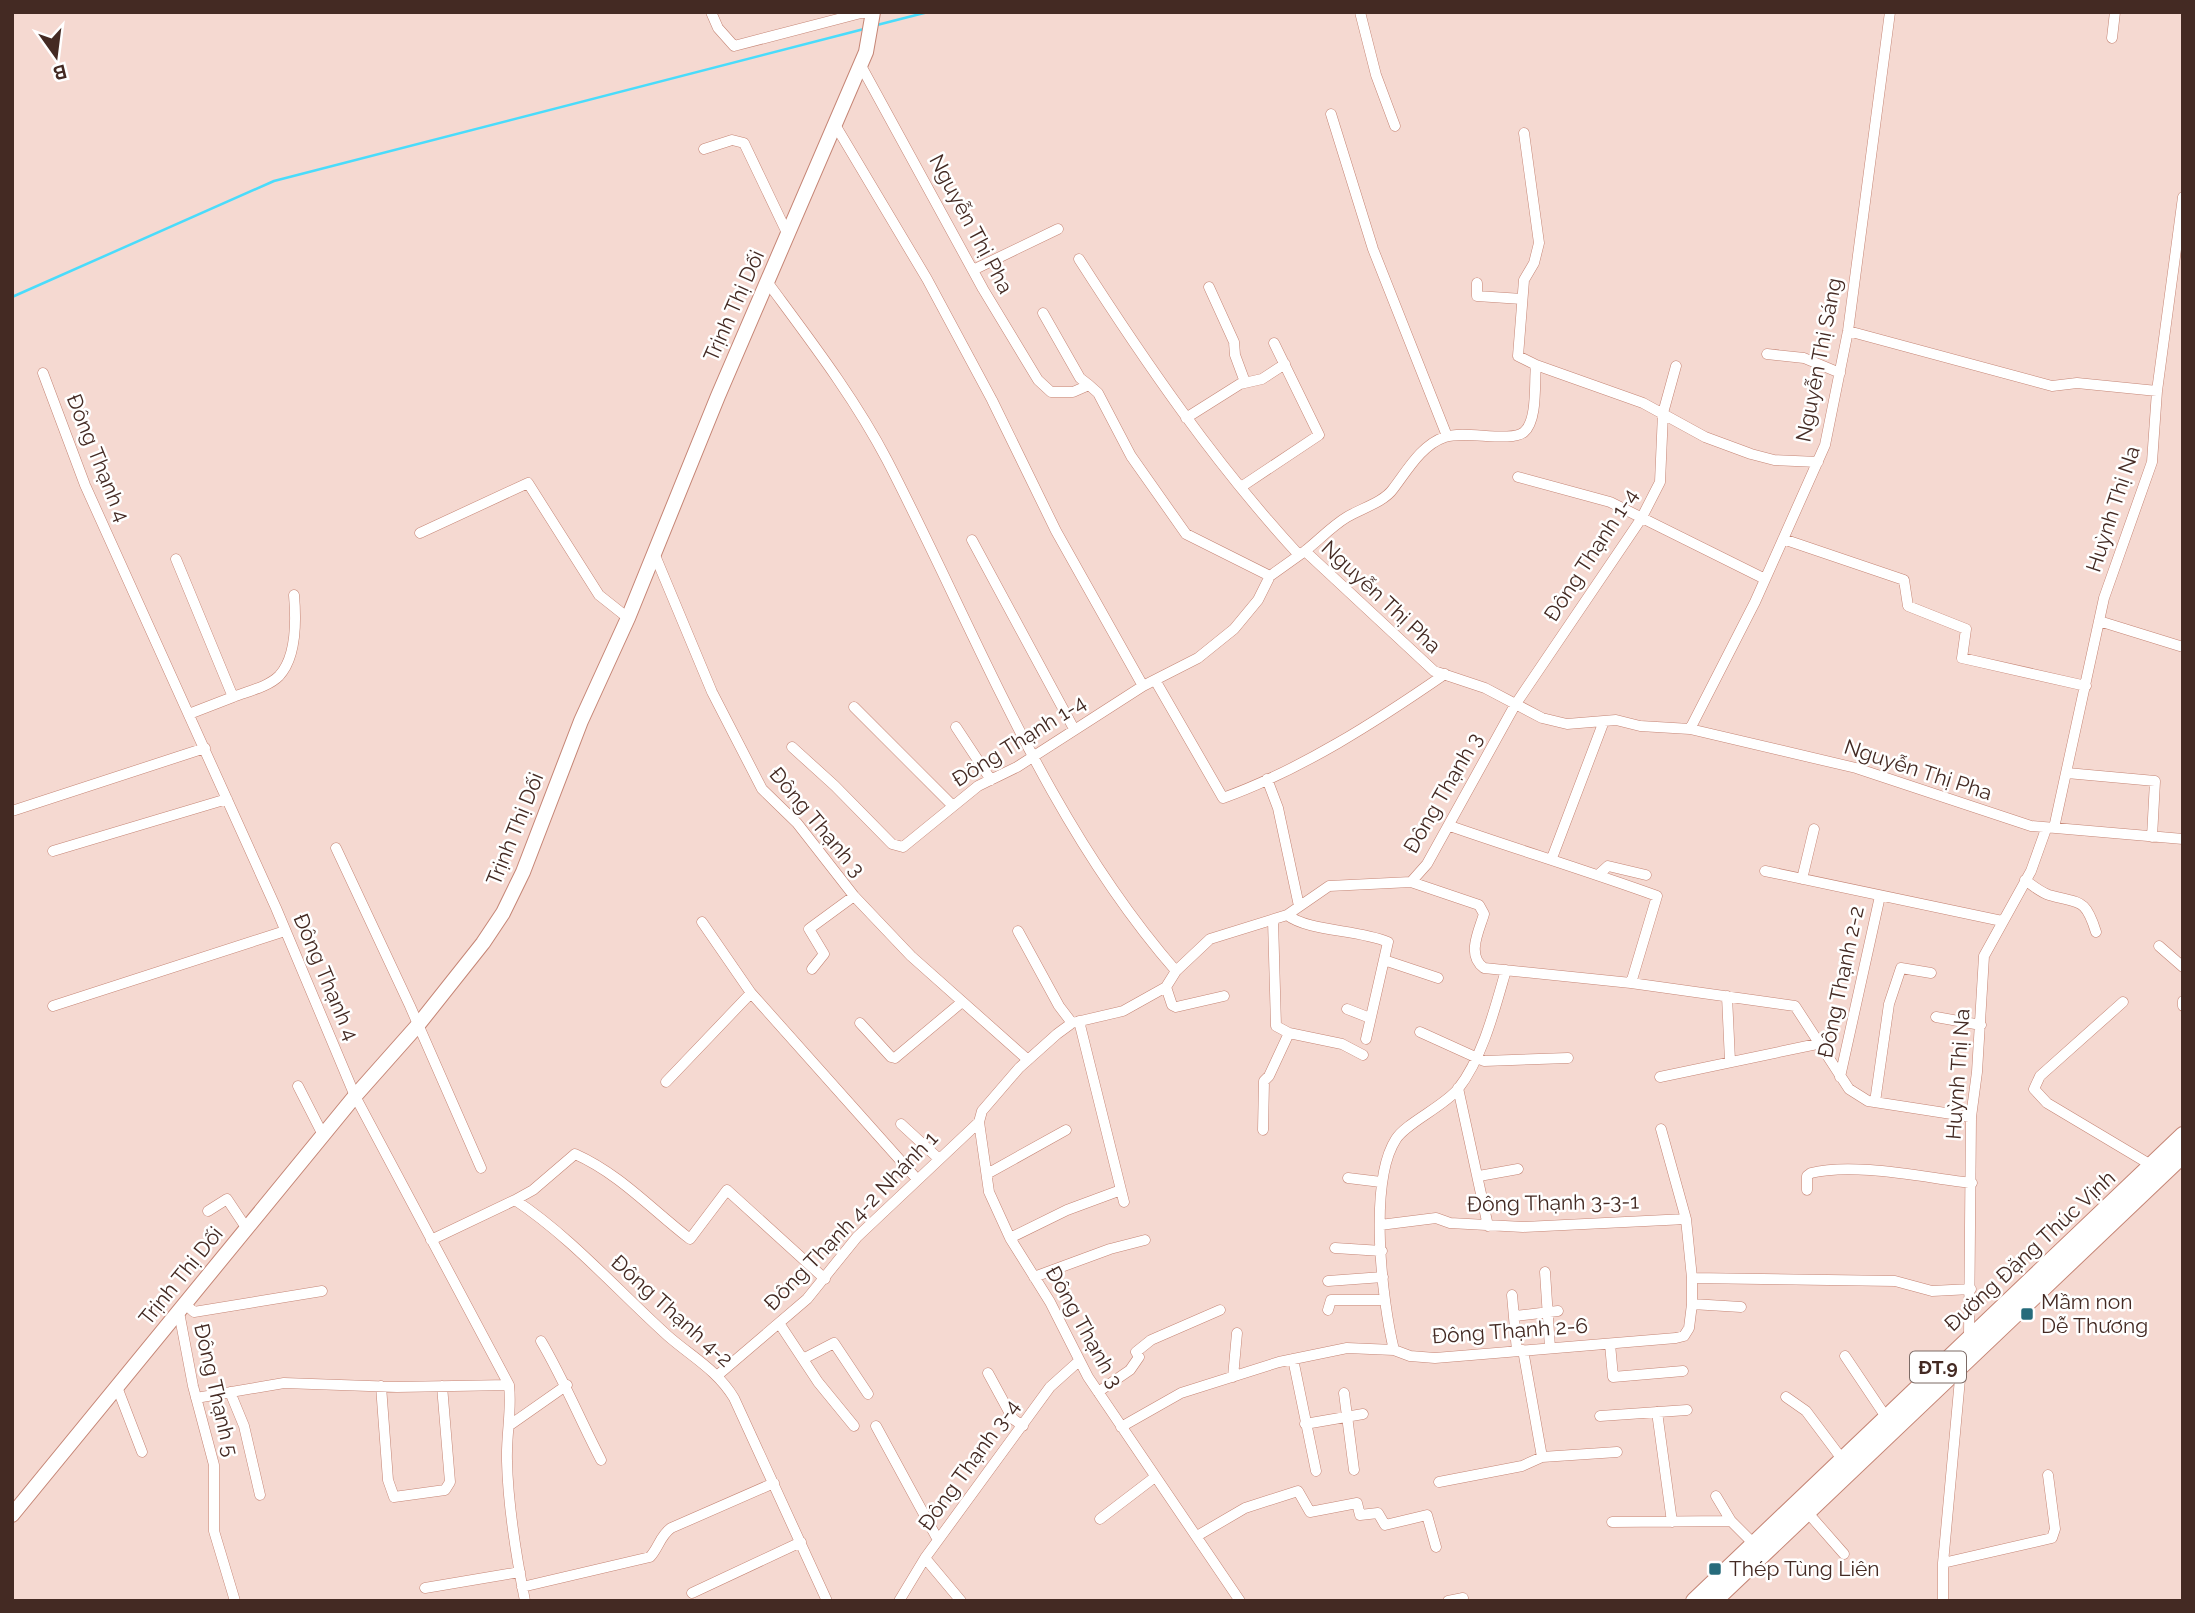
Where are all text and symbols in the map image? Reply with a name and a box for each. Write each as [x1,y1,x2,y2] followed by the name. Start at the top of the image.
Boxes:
[21,21,91,91] north arrow
[51,60,69,85] text: B
[924,150,1019,298] street label: Nguyễn Thị Pha
[698,246,769,365] street label: Trịnh Thị Dối
[1790,276,1847,444] street label: Nguyễn Thị Sáng
[62,390,135,525] street label: Đông Thạnh 4
[2080,443,2145,575] street label: Huỳnh Thị Na
[1538,484,1643,626] street label: Đông Thạnh 1-4
[1317,535,1446,658] street label: Nguyễn Thị Pha
[947,689,1090,792] street label: Đông Thạnh 1-4
[1398,728,1487,858] street label: Đông Thạnh 3
[1841,734,1995,805] street label: Nguyễn Thị Pha
[764,762,870,881] street label: Đông Thạnh 3
[481,769,548,889] street label: Trịnh Thị Dối
[1812,904,1869,1060] street label: Đông Thạnh 2-2
[289,910,364,1044] street label: Đông Thạnh 4
[1940,1008,1975,1140] street label: Huỳnh Thị Na
[759,1126,943,1315] street label: Đông Thạnh 4-2 Nhánh 1
[1939,1165,2120,1336] street label: Đường Đặng Thúc Vịnh
[1467,1188,1639,1217] street label: Đông Thạnh 3-3-1
[133,1222,228,1330] street label: Trịnh Thị Dối
[606,1249,738,1372] street label: Đông Thạnh 4-2
[1041,1262,1128,1392] street label: Đông Thạnh 3
[2041,1289,2148,1338] place label: Mầm non Dễ Thương
[2019,1306,2035,1322] marker: Mầm non Dễ Thương
[1431,1313,1589,1348] street label: Đông Thạnh 2-6
[189,1321,244,1459] street label: Đông Thạnh 5
[1910,1352,1966,1382] road number: ĐT.9
[913,1395,1024,1535] street label: Đông Thạnh 3-4
[1729,1556,1880,1581] place label: Thép Tùng Liên
[1707,1561,1723,1577] marker: Thép Tùng Liên

